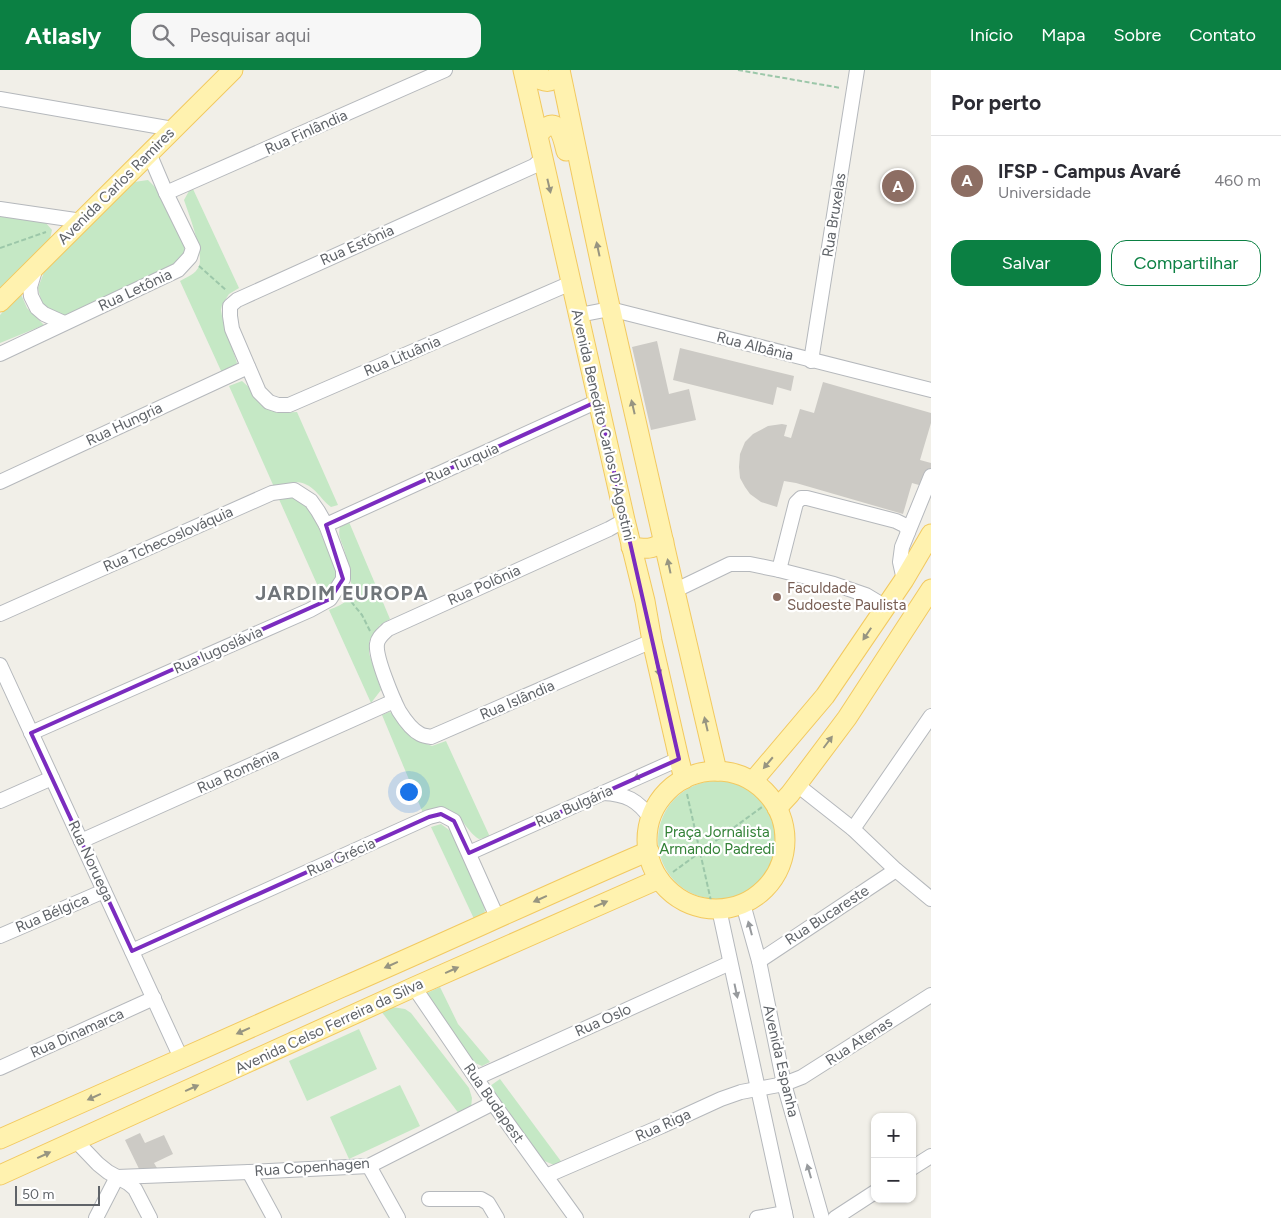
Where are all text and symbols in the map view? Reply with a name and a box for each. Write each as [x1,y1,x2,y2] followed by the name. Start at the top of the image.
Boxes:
[131,13,481,58] search box
[25,21,101,50] text: Atlasly
[149,21,177,49] icon: search
[189,24,311,47] text: Pesquisar aqui
[970,24,1013,46] text: Início
[1041,24,1085,46] text: Mapa
[1113,24,1161,46] text: Sobre
[1189,24,1256,46] text: Contato
[951,90,1041,115] text: Por perto
[262,106,350,158] street label: Rua Finlândia
[54,124,178,248] street label: Avenida Carlos Ramires
[998,160,1181,183] text: IFSP - Campus Avaré
[882,167,914,205] pin: A
[961,171,973,190] text: A
[1214,171,1261,190] text: 460 m
[818,172,850,258] street label: Rua Bruxelas
[545,178,553,193] one-way arrow
[998,183,1091,202] text: Universidade
[317,221,397,269] street label: Rua Estônia
[593,240,601,256] one-way arrow
[951,240,1101,286] button: Salvar
[1111,240,1261,286] button: Compartilhar
[95,265,175,315] street label: Rua Letônia
[568,307,638,543] street label: Avenida Benedito Carlos D'Agostini
[715,328,795,364] street label: Rua Albânia
[361,332,443,380] street label: Rua Lituânia
[83,398,165,450] street label: Rua Hungria
[629,400,637,415] one-way arrow
[423,439,501,487] street label: Rua Turquia
[100,502,236,576] street label: Rua Tchecoslováquia
[665,558,673,573] one-way arrow
[445,561,523,609] street label: Rua Polônia
[787,579,906,614] place label: Faculdade Sudoeste Paulista
[255,581,429,605] district label: JARDIM EUROPA
[771,591,783,603] marker: Faculdade Sudoeste Paulista
[171,622,265,678] street label: Rua Iugoslávia
[862,628,872,641] one-way arrow
[654,661,662,676] one-way arrow
[477,676,557,724] street label: Rua Islândia
[702,716,710,731] one-way arrow
[823,736,834,749] one-way arrow
[194,745,282,797] street label: Rua Romênia
[763,757,774,769] one-way arrow
[633,772,647,780] one-way arrow
[396,779,422,805] your location
[533,781,615,831] street label: Rua Bulgária
[64,818,118,904] street label: Rua Noruega
[659,823,775,858] park label: Praça Jornalista Armando Padredi
[304,834,378,880] street label: Rua Grécia
[782,881,872,949] street label: Rua Bucareste
[13,890,91,936] street label: Rua Bélgica
[533,895,547,903] one-way arrow
[594,900,608,908] one-way arrow
[746,921,754,936] one-way arrow
[384,962,398,970] one-way arrow
[445,965,459,973] one-way arrow
[232,974,426,1078] street label: Avenida Celso Ferreira da Silva
[732,984,740,999] one-way arrow
[572,1000,634,1040] street label: Rua Oslo
[759,1003,803,1119] street label: Avenida Espanha
[28,1004,126,1062] street label: Rua Dinamarca
[822,1013,896,1069] street label: Rua Atenas
[236,1027,250,1035] one-way arrow
[460,1060,528,1146] street label: Rua Budapest
[185,1083,199,1091] one-way arrow
[87,1093,101,1101] one-way arrow
[633,1105,693,1145] street label: Rua Riga
[871,1113,916,1203] map controls
[871,1113,916,1158] button: +
[37,1150,51,1158] one-way arrow
[254,1154,370,1180] street label: Rua Copenhagen
[871,1158,916,1203] button: −
[804,1163,812,1178] one-way arrow
[15,1183,100,1206] scale bar
[22,1186,54,1203] text: 50 m

